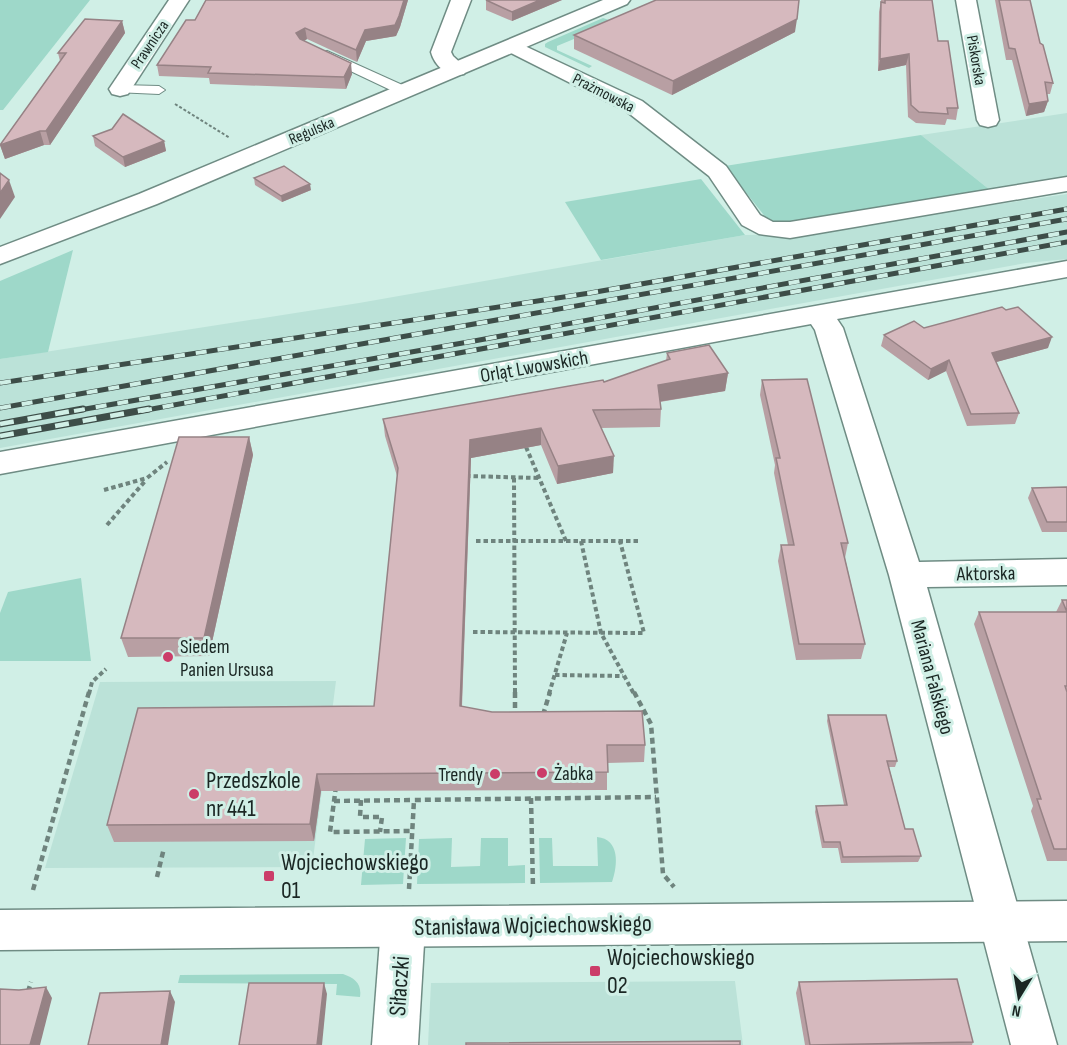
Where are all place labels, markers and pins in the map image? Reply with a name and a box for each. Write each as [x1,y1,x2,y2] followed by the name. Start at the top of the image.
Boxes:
[180,635,274,682] place label: Siedem Panien Ursusa
[161,650,175,664] marker: Siedem Panien Ursusa
[554,762,593,786] place label: Żabka
[438,763,483,787] place label: Trendy
[206,766,301,823] place label: Przedszkole nr 441
[535,766,549,780] marker: Żabka
[488,767,502,781] marker: Trendy
[187,787,201,801] marker: Przedszkole nr 441
[281,848,429,905] place label: Wojciechowskiego 01
[262,869,276,883] marker: Wojciechowskiego 01
[607,943,755,1000] place label: Wojciechowskiego 02
[588,964,602,978] marker: Wojciechowskiego 02

